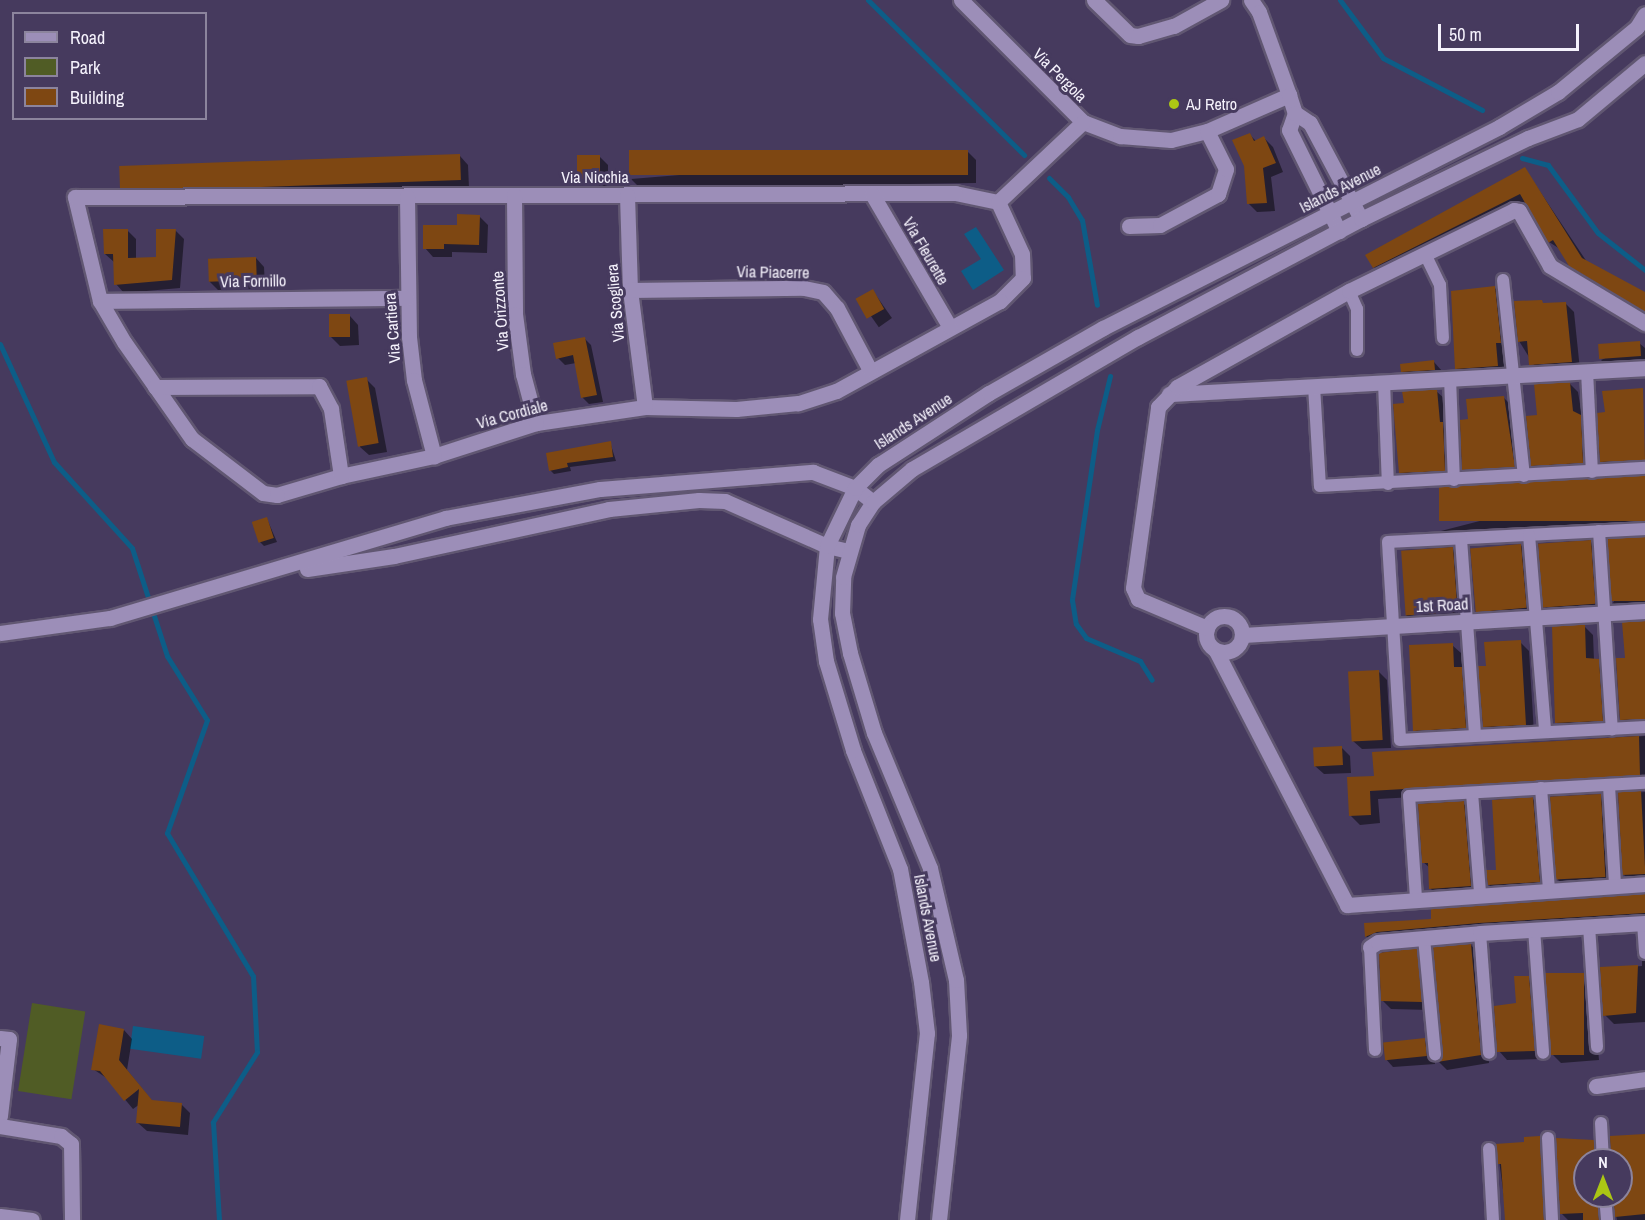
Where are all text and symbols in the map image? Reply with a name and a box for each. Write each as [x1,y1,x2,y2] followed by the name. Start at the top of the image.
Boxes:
[12,12,207,120] legend
[1441,12,1582,50] scale bar
[1449,22,1482,47] text: 50 m
[70,25,105,50] text: Road
[1029,44,1091,106] street label: Via Pergola
[70,55,100,80] text: Park
[70,85,124,110] text: Building
[1186,94,1237,114] place label: AJ Retro
[1167,97,1181,111] marker: AJ Retro
[1296,159,1384,217] street label: Islands Avenue
[561,167,629,187] street label: Via Nicchia
[899,214,953,288] street label: Via Fleurette
[736,262,810,282] street label: Via Piacerre
[602,263,628,343] street label: Via Scogliera
[488,270,512,352] street label: Via Orizzonte
[220,271,286,291] street label: Via Fornillo
[380,292,404,364] street label: Via Cartiera
[870,389,956,453] street label: Islands Avenue
[474,395,550,433] street label: Via Cordiale
[1415,594,1469,616] street label: 1st Road
[910,872,946,964] street label: Islands Avenue
[1573,1148,1633,1208] north arrow
[1598,1151,1608,1173] text: N

